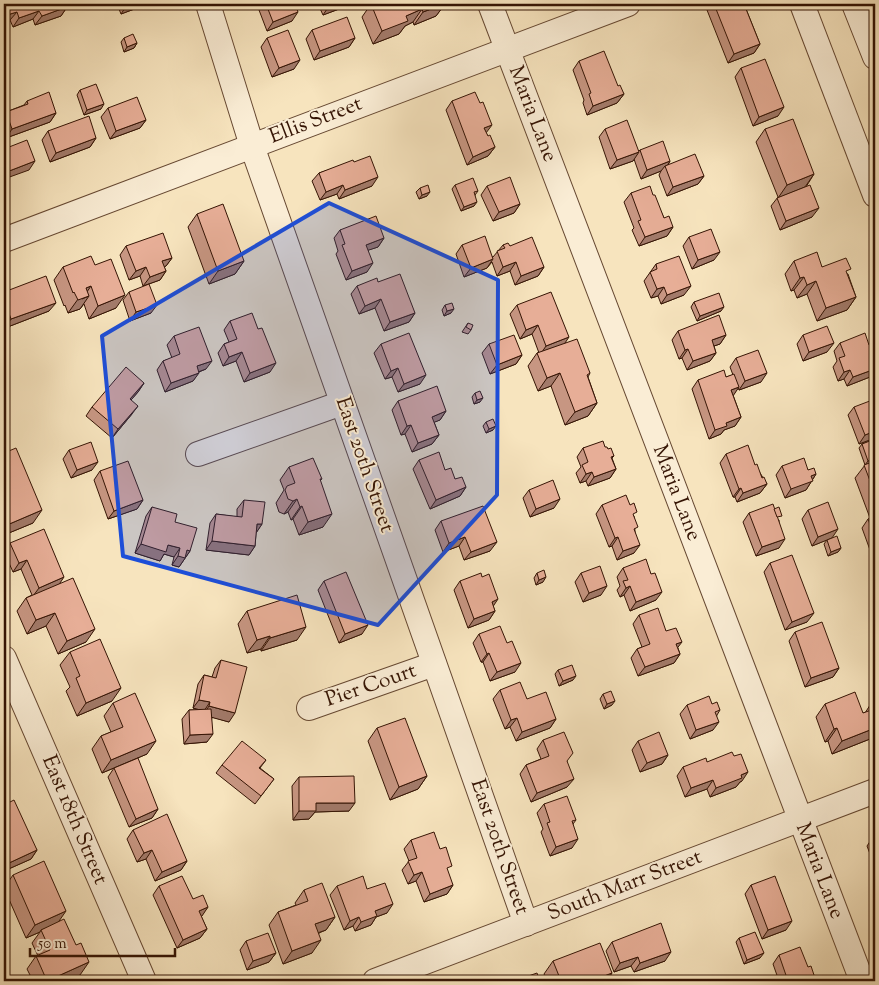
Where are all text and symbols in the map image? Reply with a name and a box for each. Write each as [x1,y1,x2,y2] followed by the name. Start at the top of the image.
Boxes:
[500,61,564,167] street label: Maria Lane
[265,90,367,152] street label: Ellis Street
[327,393,401,537] street label: East 20th Street
[644,440,708,546] street label: Maria Lane
[321,656,421,716] street label: Pier Court
[33,751,115,889] street label: East 18th Street
[462,775,536,919] street label: East 20th Street
[787,818,851,924] street label: Maria Lane
[543,843,707,929] street label: South Marr Street
[30,925,175,957] scale bar
[37,934,67,955] text: 50 m

